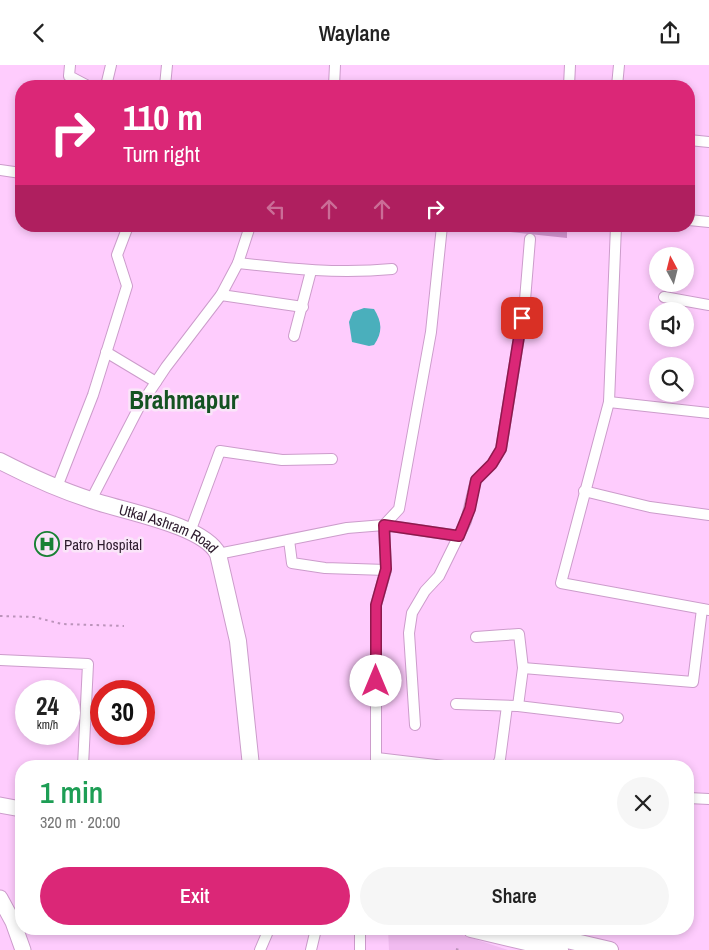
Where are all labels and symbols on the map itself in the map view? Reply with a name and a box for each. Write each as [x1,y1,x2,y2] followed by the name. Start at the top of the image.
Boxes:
[649,247,694,293] north arrow
[501,297,543,339] pin
[129,383,239,417] district label: Brahmapur
[117,498,224,557] street label: Utkal Ashram Road
[34,531,60,557] hospital icon: Patro Hospital
[64,534,142,555] place label: Patro Hospital
[349,654,401,706] position arrow
[90,680,155,745] speed limit sign: 30

